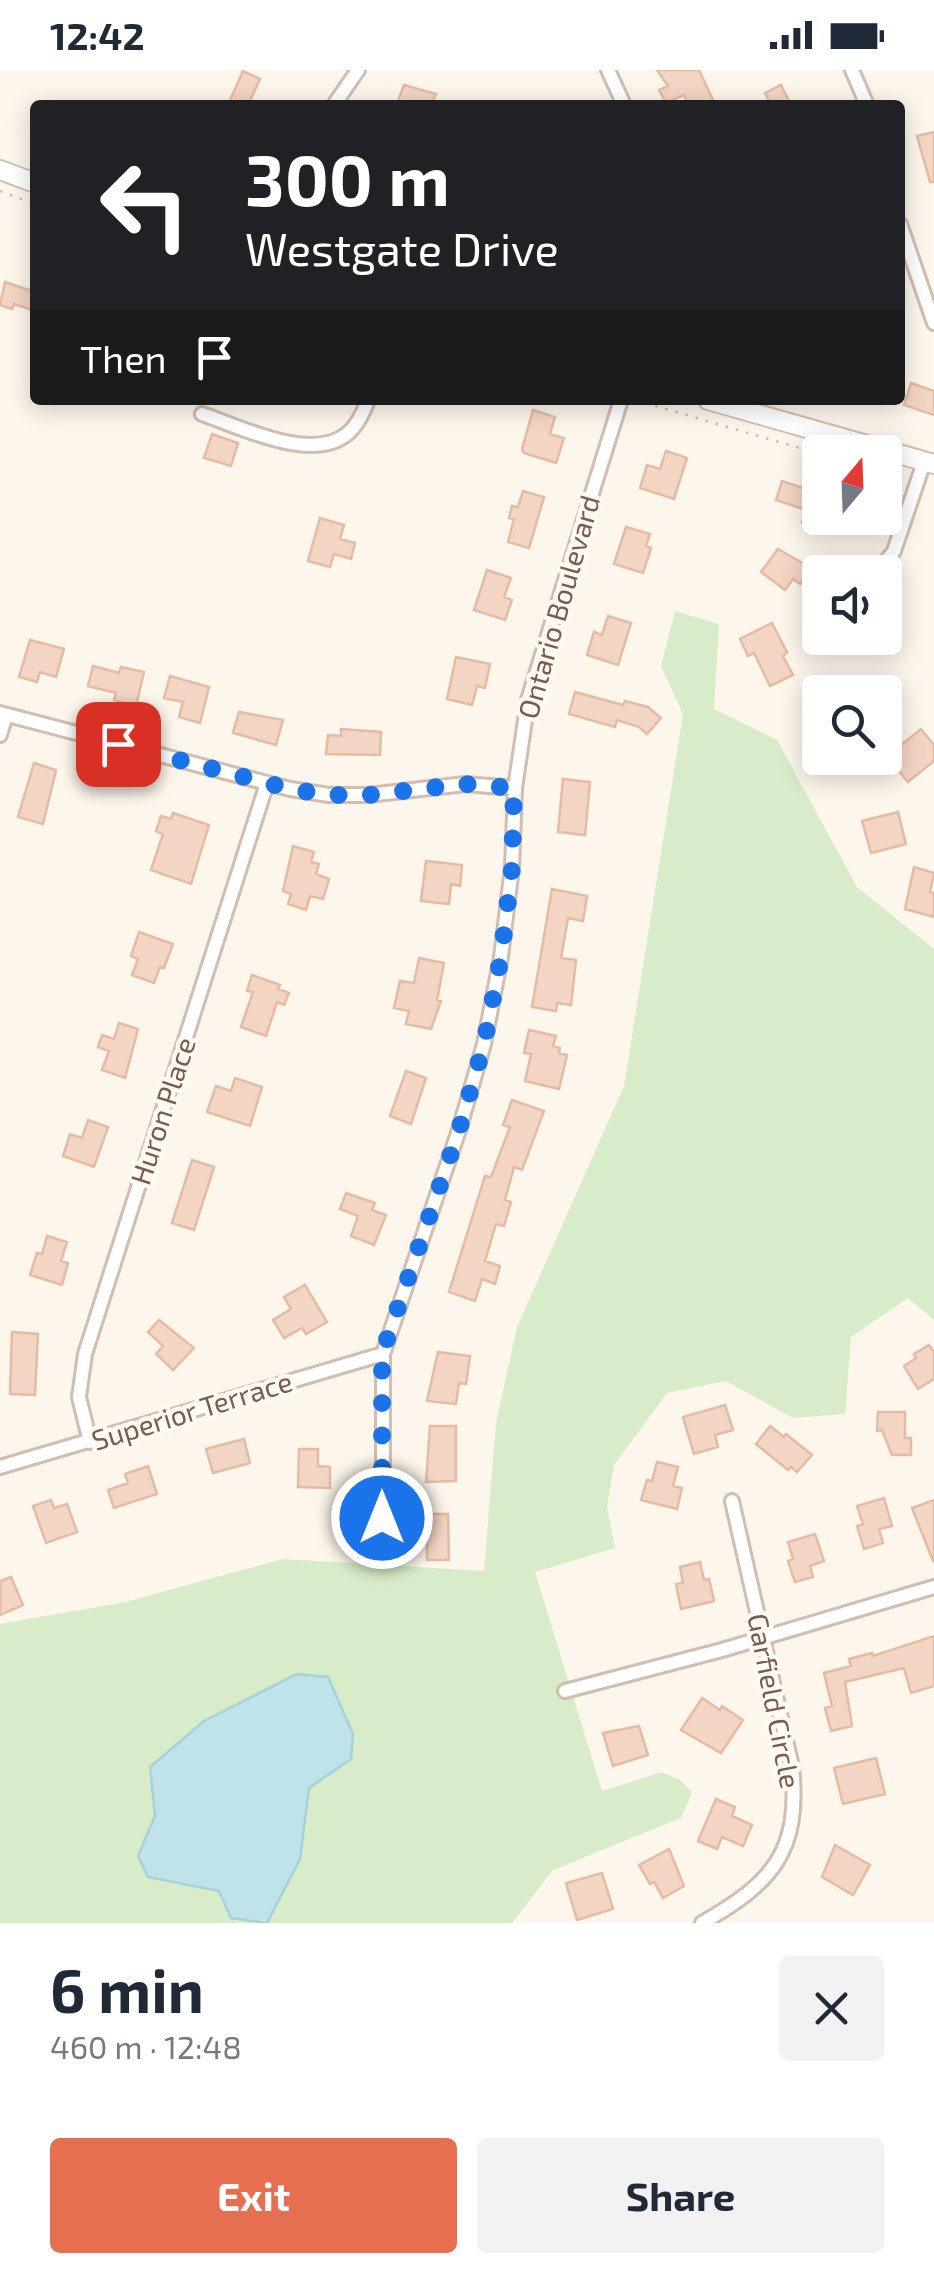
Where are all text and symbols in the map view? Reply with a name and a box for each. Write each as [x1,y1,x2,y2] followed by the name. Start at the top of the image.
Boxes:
[50,12,145,58] text: 12:42
[245,136,450,220] text: 300 m
[80,140,210,270] icon: left
[245,221,559,275] text: Westgate Drive
[187,330,242,385] icon: arrive
[80,335,167,381] text: Then
[802,435,902,535] north arrow
[802,435,902,775] map controls
[510,491,606,722] street label: Ontario Boulevard
[802,555,902,655] button: sound
[802,675,902,775] button: search
[76,702,161,787] pin
[91,717,146,772] icon: arrive
[122,1033,202,1189] street label: Huron Place
[87,1363,296,1457] street label: Superior Terrace
[330,1466,434,1570] position arrow
[741,1610,809,1791] street label: Garfield Circle
[50,1953,204,2025] text: 6 min
[779,1956,884,2061] button: close
[50,2027,242,2065] text: 460 m · 12:48
[50,2138,457,2253] button: Exit
[477,2138,884,2253] button: Share

